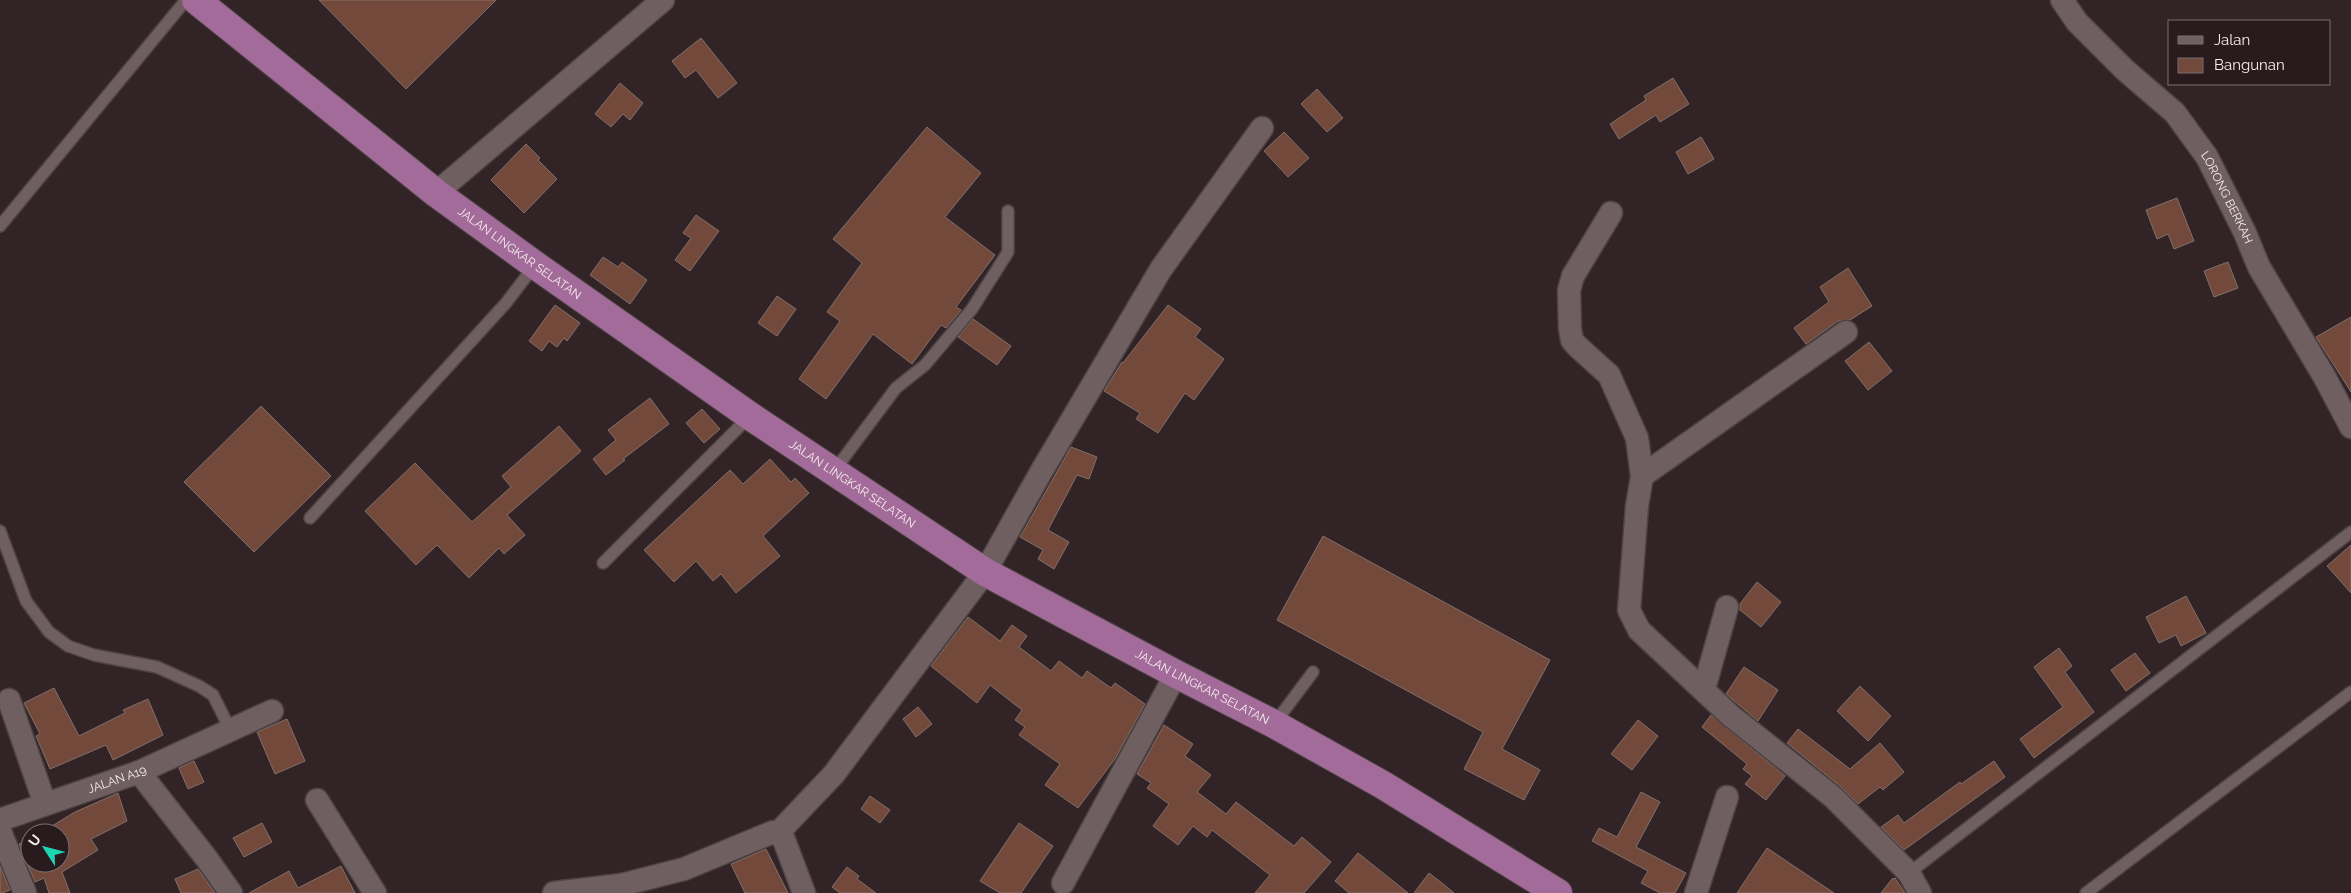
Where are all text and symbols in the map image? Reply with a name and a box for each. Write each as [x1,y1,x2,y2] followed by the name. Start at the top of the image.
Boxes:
[2168,20,2331,85] legend
[2214,31,2250,49] text: Jalan
[2214,56,2285,74] text: Bangunan
[2198,148,2256,246] street label: LORONG BERKAH
[455,204,584,302] street label: JALAN LINGKAR SELATAN
[787,437,918,531] street label: JALAN LINGKAR SELATAN
[1133,647,1271,727] street label: JALAN LINGKAR SELATAN
[86,763,149,796] street label: JALAN A19
[20,823,70,873] north arrow
[25,831,44,849] text: U

